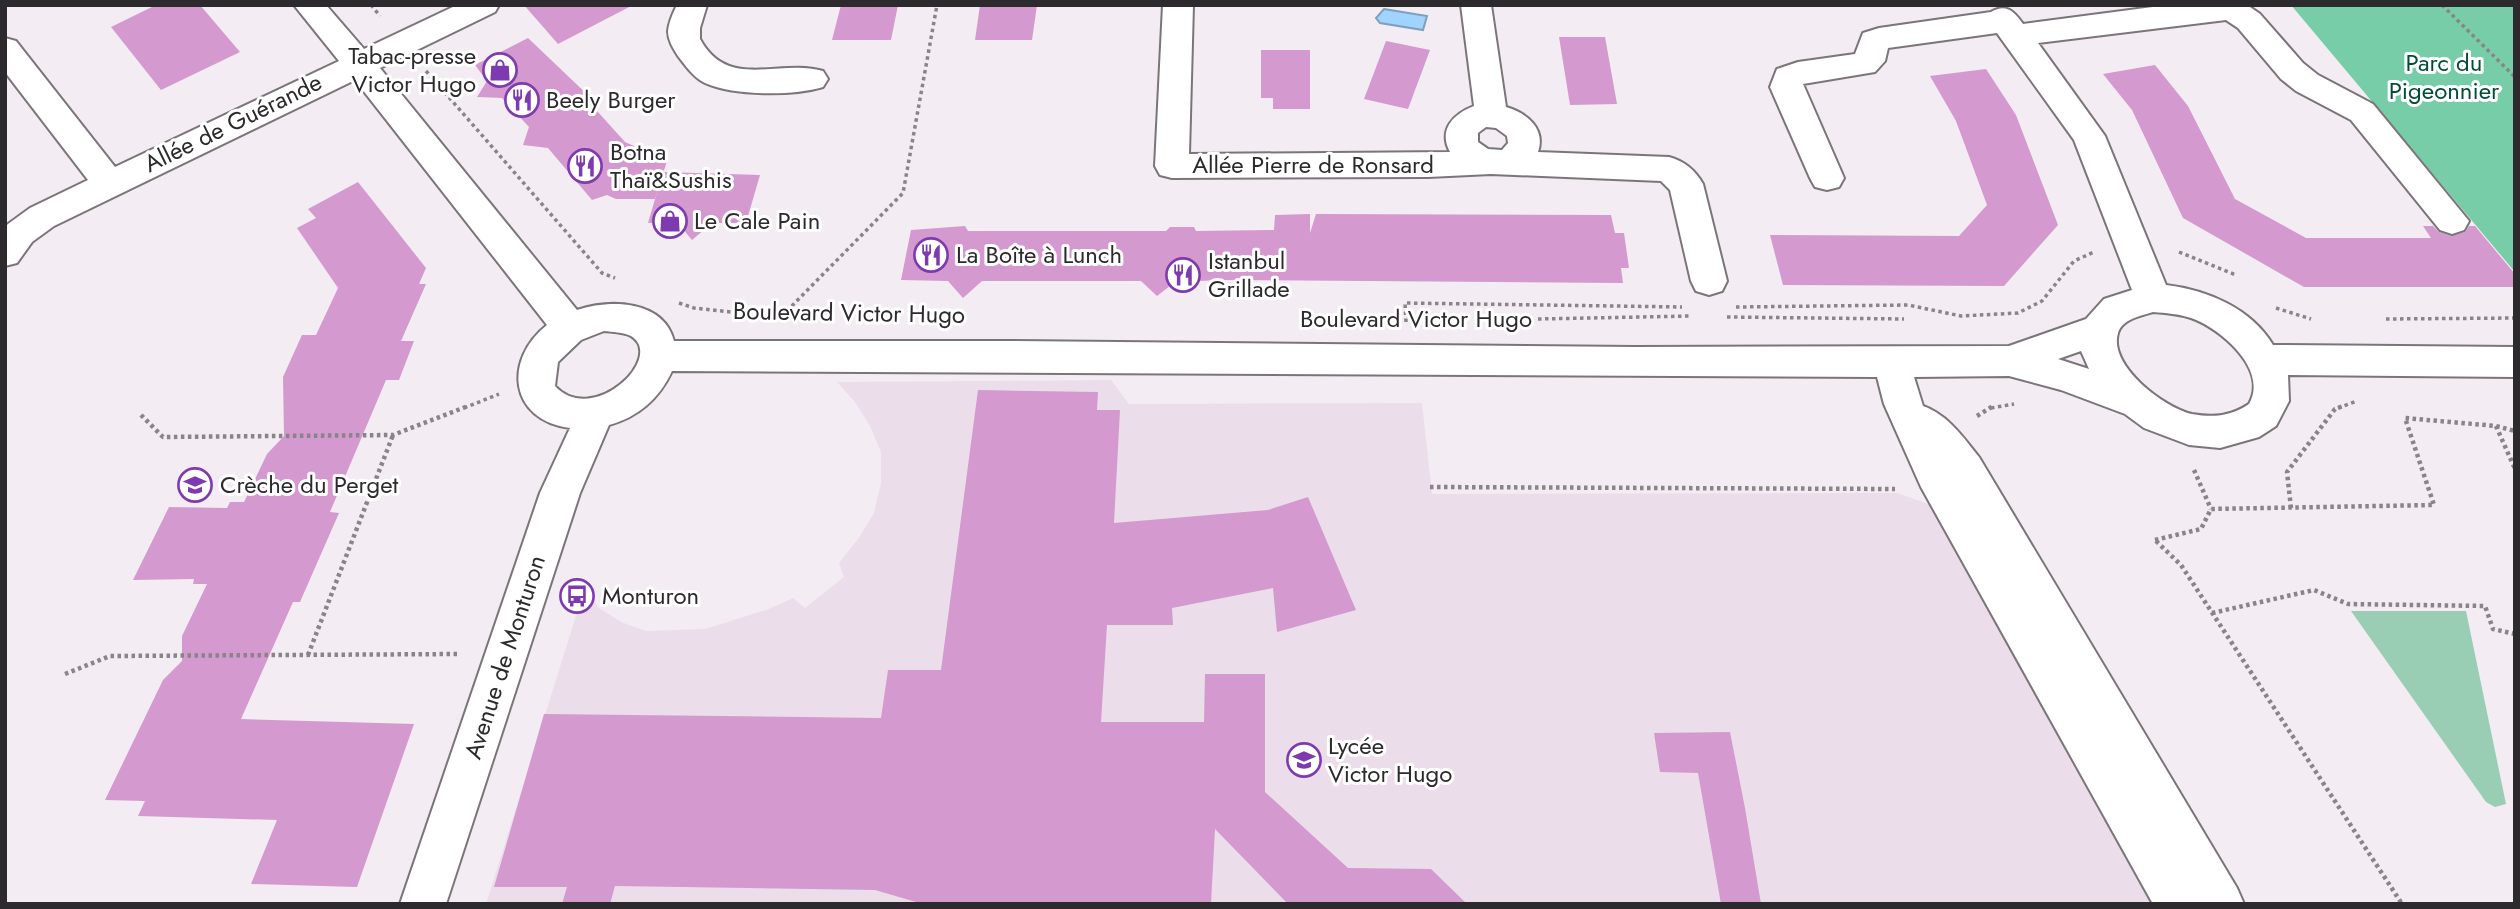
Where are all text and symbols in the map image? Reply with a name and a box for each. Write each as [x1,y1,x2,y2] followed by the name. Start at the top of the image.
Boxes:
[348,38,476,101] place label: Tabac-presse Victor Hugo
[2389,45,2500,108] park label: Parc du Pigeonnier
[481,51,519,89] shop icon: Tabac-presse Victor Hugo
[138,64,328,181] street label: Allée de Guérande
[503,81,541,119] restaurant icon: Beely Burger
[546,82,676,117] place label: Beely Burger
[610,134,732,197] place label: Botna Thaï&Sushis
[566,147,604,185] restaurant icon: Botna Thaï&Sushis
[1192,147,1434,182] street label: Allée Pierre de Ronsard
[651,202,689,240] shop icon: Le Cale Pain
[694,203,820,238] place label: Le Cale Pain
[912,236,950,274] restaurant icon: La Boîte à Lunch
[956,237,1122,272] place label: La Boîte à Lunch
[1208,243,1290,306] place label: Istanbul Grillade
[1164,256,1202,294] restaurant icon: Istanbul Grillade
[733,293,965,332] street label: Boulevard Victor Hugo
[1300,301,1532,336] street label: Boulevard Victor Hugo
[176,466,214,504] school or university icon: Crèche du Perget
[220,467,398,502] place label: Crèche du Perget
[455,550,554,763] street label: Avenue de Monturon
[558,577,596,615] bus stop icon: Monturon
[602,578,699,613] place label: Monturon
[1328,728,1452,791] place label: Lycée Victor Hugo
[1285,741,1323,779] school or university icon: Lycée Victor Hugo

